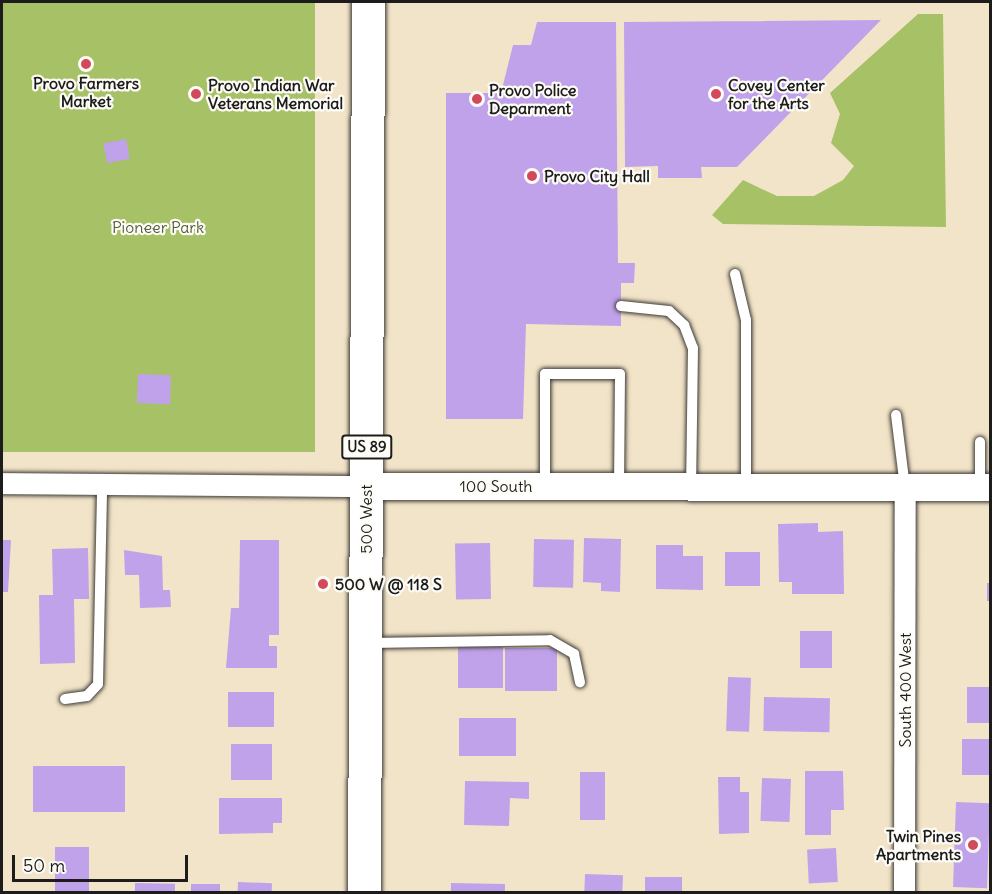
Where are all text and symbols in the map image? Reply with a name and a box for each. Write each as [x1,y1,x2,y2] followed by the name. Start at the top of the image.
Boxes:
[79,57,93,71] marker: Provo Farmers Market
[33,73,139,111] place label: Provo Farmers Market
[208,75,343,113] place label: Provo Indian War Veterans Memorial
[728,75,825,113] place label: Covey Center for the Arts
[489,80,576,118] place label: Provo Police Deparment
[189,87,203,101] marker: Provo Indian War Veterans Memorial
[709,87,723,101] marker: Covey Center for the Arts
[470,92,484,106] marker: Provo Police Deparment
[544,166,650,186] place label: Provo City Hall
[525,169,539,183] marker: Provo City Hall
[112,217,204,237] park label: Pioneer Park
[340,435,394,459] road number: US 89
[459,476,533,496] street label: 100 South
[356,484,376,554] street label: 500 West
[335,574,442,594] place label: 500 W @ 118 S
[316,577,330,591] marker: 500 W @ 118 S
[895,632,915,748] street label: South 400 West
[876,826,961,864] place label: Twin Pines Apartments
[966,838,980,852] marker: Twin Pines Apartments
[15,843,190,881] scale bar
[23,854,65,877] text: 50 m

